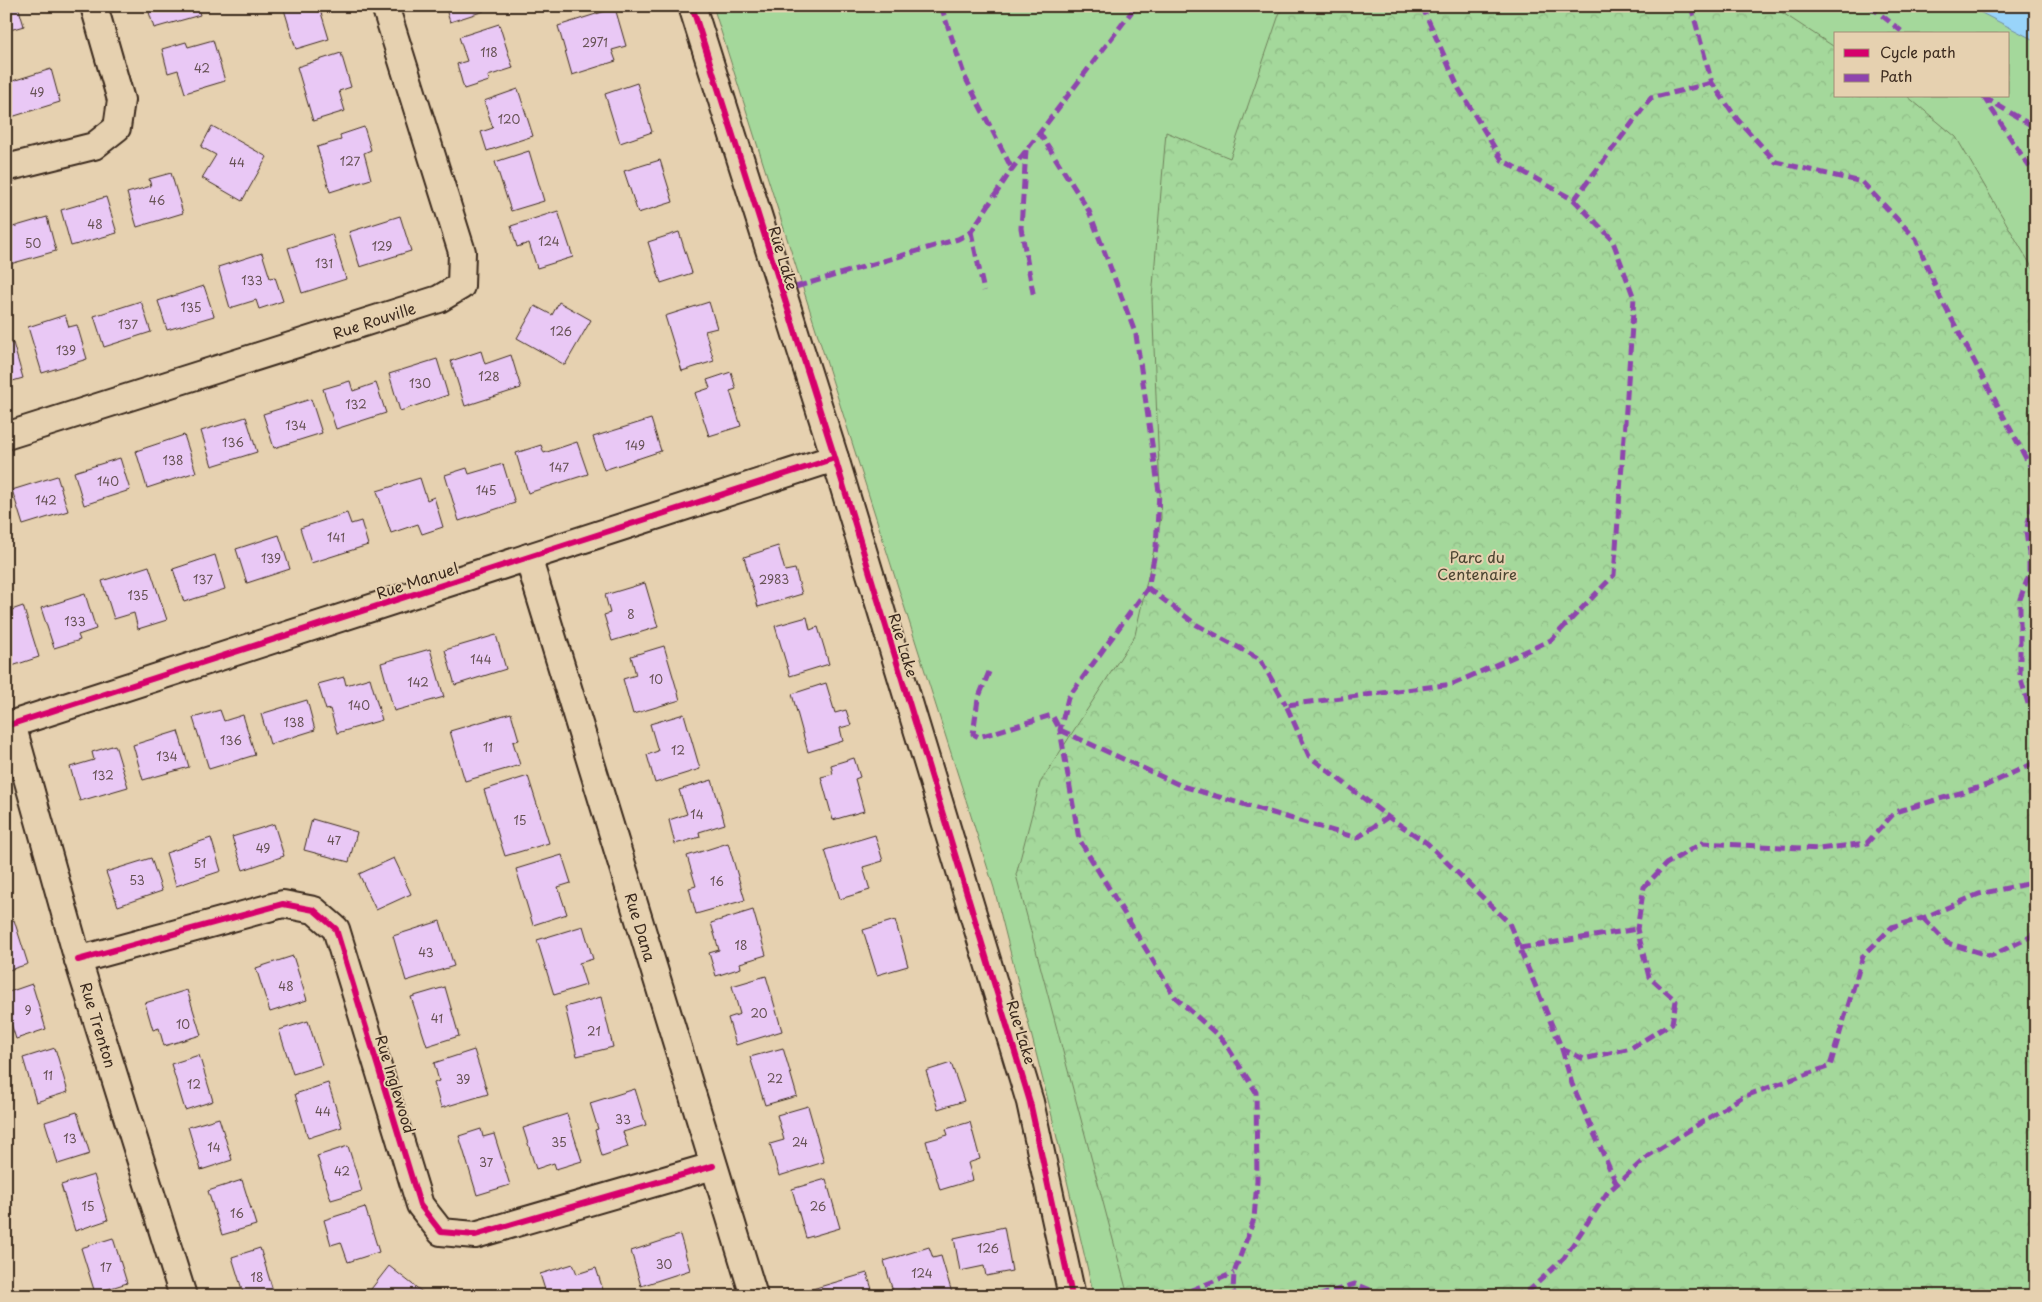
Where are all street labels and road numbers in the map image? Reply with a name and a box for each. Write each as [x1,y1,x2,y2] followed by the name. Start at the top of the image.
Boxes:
[763,223,805,293] street label: Rue Lake
[330,296,418,344] street label: Rue Rouville
[373,556,461,604] street label: Rue Manuel
[883,610,925,680] street label: Rue Lake
[620,890,663,965] street label: Rue Dana
[75,979,123,1071] street label: Rue Trenton
[1001,997,1043,1067] street label: Rue Lake
[370,1032,422,1136] street label: Rue Inglewood

